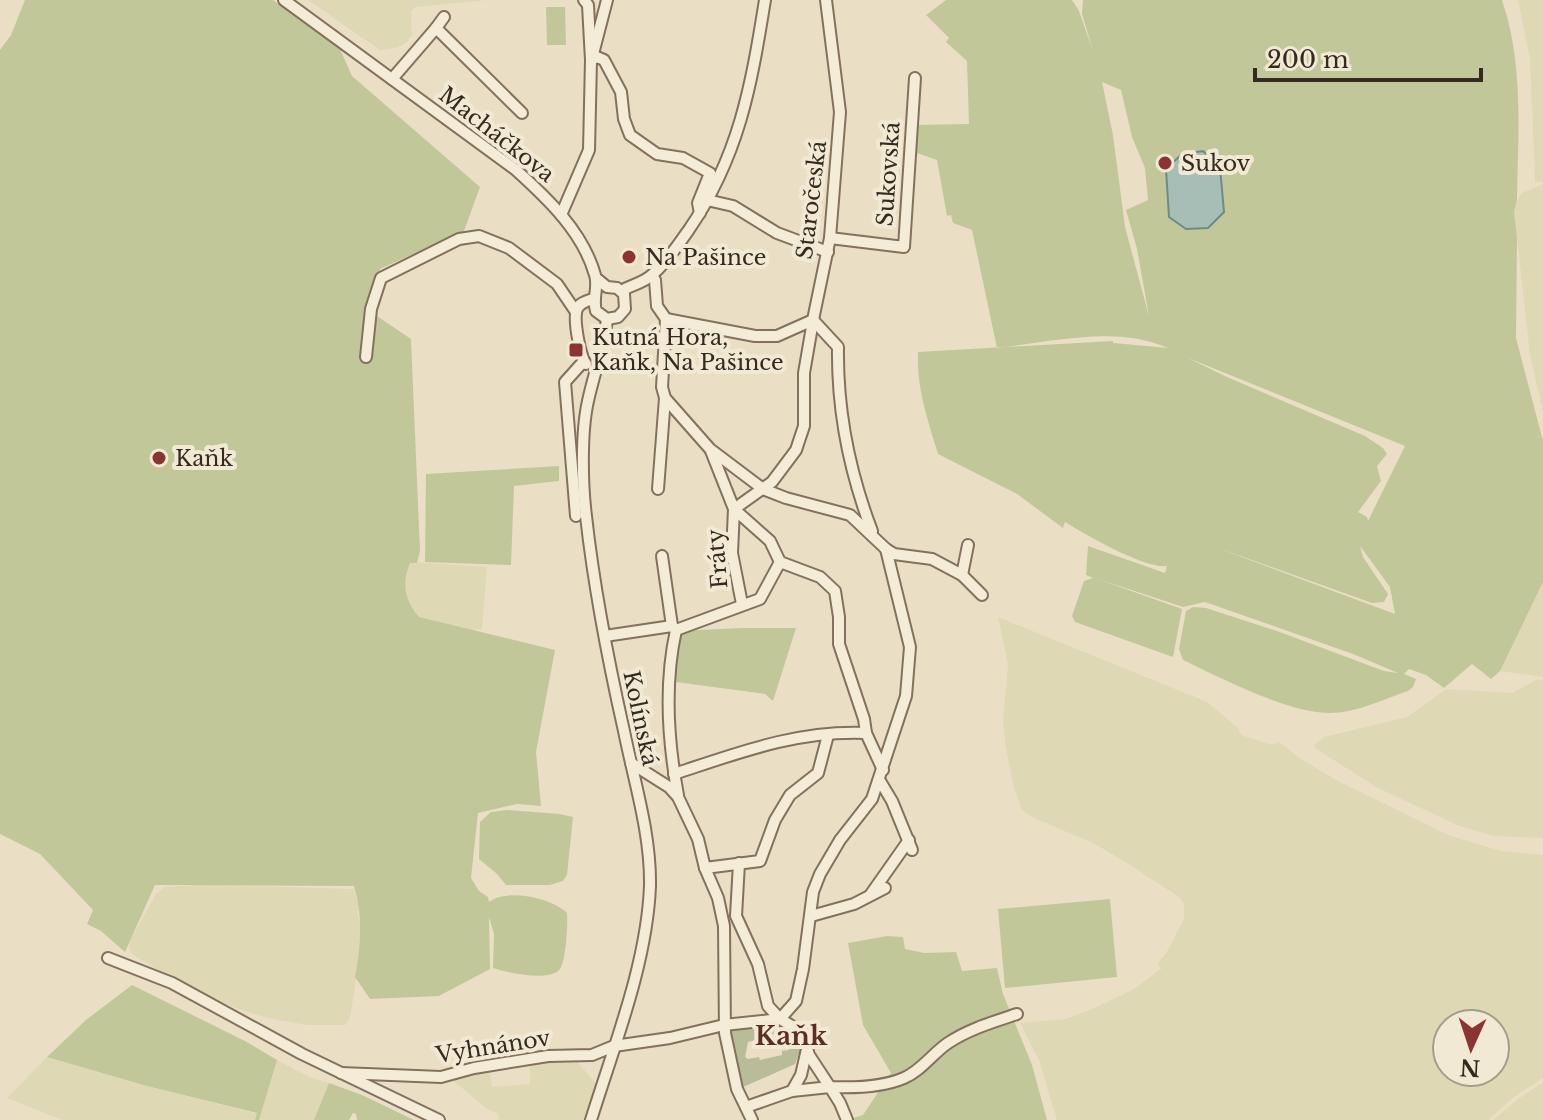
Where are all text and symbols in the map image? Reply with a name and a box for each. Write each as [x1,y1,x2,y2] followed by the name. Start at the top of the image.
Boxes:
[1255,32,1481,82] scale bar
[1267,45,1349,74] text: 200 m
[434,81,560,188] street label: Macháčkova
[871,120,906,227] street label: Sukovská
[791,138,832,261] street label: Staročeská
[1181,150,1251,177] place label: Sukov
[1156,154,1174,172] marker: Sukov
[645,244,766,271] place label: Na Pašince
[620,248,638,266] marker: Na Pašince
[592,324,784,376] place label: Kutná Hora, Kaňk, Na Pašince
[567,341,585,359] marker: Kutná Hora, Kaňk, Na Pašince
[175,445,233,472] place label: Kaňk
[150,449,168,467] marker: Kaňk
[701,528,734,590] street label: Fráty
[617,668,664,769] street label: Kolínská
[1431,1008,1511,1088] north arrow
[755,1020,828,1052] district label: Kaňk
[433,1024,553,1069] street label: Vyhnánov
[1459,1053,1481,1081] text: N

